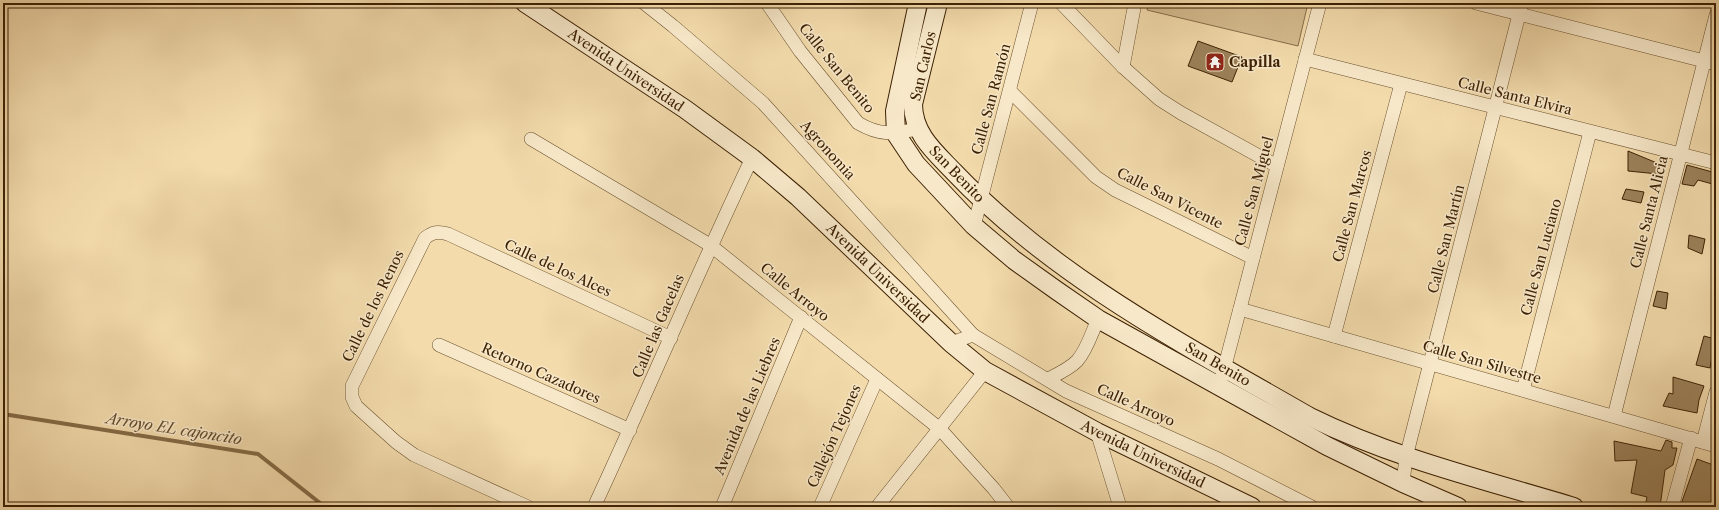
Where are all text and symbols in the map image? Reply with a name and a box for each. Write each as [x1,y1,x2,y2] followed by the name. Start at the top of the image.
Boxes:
[795,19,879,117] street label: Calle San Benito
[564,24,688,116] street label: Avenida Universidad
[906,29,940,103] street label: San Carlos
[968,41,1015,157] street label: Calle San Ramón
[1204,51,1226,73] temple icon: Capilla
[1229,53,1282,71] place label: Capilla
[1456,73,1575,119] street label: Calle Santa Elvira
[796,116,860,184] street label: Agronomia
[1231,134,1277,248] street label: Calle San Miguel
[925,142,989,206] street label: San Benito
[1328,148,1376,264] street label: Calle San Marcos
[1626,153,1672,270] street label: Calle Santa Alicia
[1114,163,1226,233] street label: Calle San Vicente
[1424,182,1468,295] street label: Calle San Martín
[1517,197,1565,317] street label: Calle San Luciano
[822,219,934,327] street label: Avenida Universidad
[502,235,614,301] street label: Calle de los Alces
[338,247,408,365] street label: Calle de los Renos
[757,259,833,325] street label: Calle Arroyo
[628,271,688,381] street label: Calle las Gacelas
[709,334,784,478] street label: Avenida de las Liebres
[1421,336,1543,388] street label: Calle San Silvestre
[1182,338,1254,390] street label: San Benito
[479,339,603,407] street label: Retorno Cazadores
[1094,380,1178,430] street label: Calle Arroyo
[803,382,865,490] street label: Callejón Tejones
[103,408,243,449] water label: Arroyo EL cajoncito
[1077,416,1209,492] street label: Avenida Universidad

